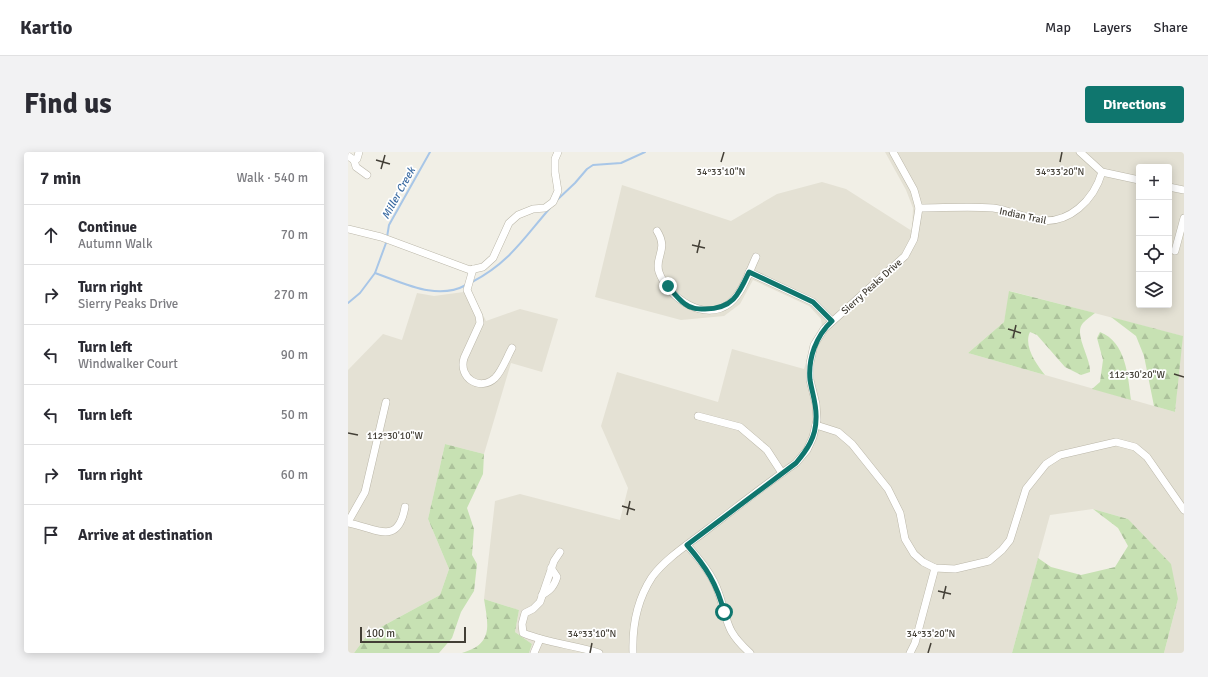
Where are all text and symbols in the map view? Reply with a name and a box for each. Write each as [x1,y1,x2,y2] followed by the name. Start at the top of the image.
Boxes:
[20,16,73,40] text: Kartio
[1045,19,1071,36] text: Map
[1093,19,1132,36] text: Layers
[1154,19,1188,36] text: Share
[1085,86,1184,123] button: Directions
[24,87,112,121] text: Find us
[379,164,419,221] water label: Miller Creek
[1136,164,1172,308] map controls
[1136,164,1172,200] button: +
[697,166,745,178] text: 34°33'10"N
[1036,166,1084,178] text: 34°33'20"N
[40,168,81,189] text: 7 min
[237,170,308,186] text: Walk · 540 m
[1136,200,1172,236] button: −
[998,205,1048,227] street label: Indian Trail
[78,218,137,236] text: Continue
[40,224,62,246] icon: ahead
[281,227,308,243] text: 70 m
[78,236,152,252] text: Autumn Walk
[1136,236,1172,272] button: locate
[839,256,904,317] street label: Sierry Peaks Drive
[1136,272,1172,308] button: layers
[659,277,677,295] route end
[78,278,143,296] text: Turn right
[40,284,62,306] icon: right
[274,287,308,303] text: 270 m
[78,296,178,312] text: Sierry Peaks Drive
[78,338,132,356] text: Turn left
[40,344,62,366] icon: left
[281,347,308,363] text: 90 m
[78,356,178,372] text: Windwalker Court
[1109,369,1165,381] text: 112°30'20"W
[40,404,62,426] icon: left
[78,406,132,424] text: Turn left
[281,407,308,423] text: 50 m
[367,430,423,442] text: 112°30'10"W
[40,464,62,486] icon: right
[78,466,143,484] text: Turn right
[281,467,308,483] text: 60 m
[40,524,62,546] icon: arrive
[78,526,213,544] text: Arrive at destination
[715,603,733,621] route start
[360,625,466,644] scale bar
[366,627,395,640] text: 100 m
[568,628,616,640] text: 34°33'10"N
[907,628,955,640] text: 34°33'20"N

